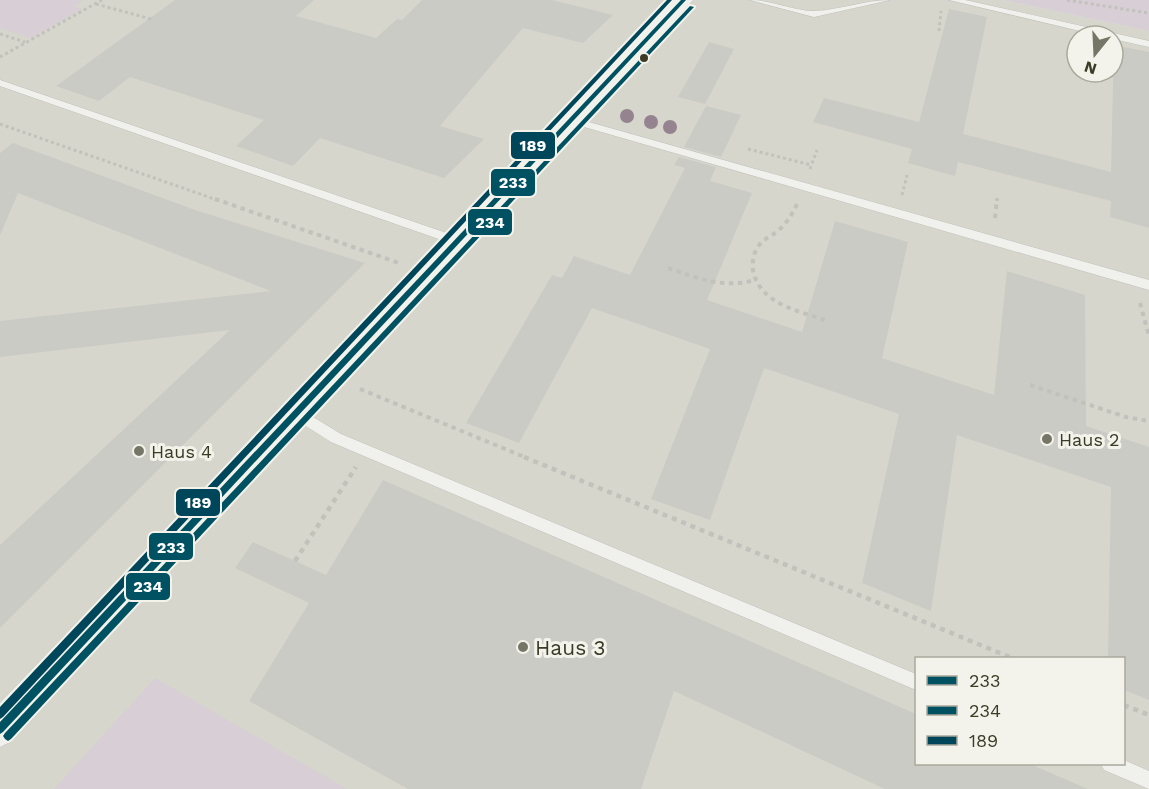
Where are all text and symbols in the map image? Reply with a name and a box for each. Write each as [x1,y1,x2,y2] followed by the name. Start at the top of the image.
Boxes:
[1065,24,1125,84] north arrow
[638,52,650,64] unlabelled marker
[1082,57,1099,79] text: N
[510,131,556,160] line badge: 189
[520,136,547,155] text: 189
[490,168,536,197] line badge: 233
[499,173,527,192] text: 233
[467,208,513,236] line badge: 234
[475,213,505,232] text: 234
[1059,429,1120,450] place label: Haus 2
[1040,432,1054,446] marker: Haus 2
[151,441,212,462] place label: Haus 4
[132,444,146,458] marker: Haus 4
[175,488,221,517] line badge: 189
[185,493,212,512] text: 189
[148,532,194,561] line badge: 233
[157,538,185,557] text: 233
[125,572,171,601] line badge: 234
[133,577,163,596] text: 234
[535,635,606,660] place label: Haus 3
[516,640,530,654] marker: Haus 3
[915,657,1125,765] legend
[969,670,1000,691] text: 233
[969,700,1001,721] text: 234
[969,730,998,751] text: 189

